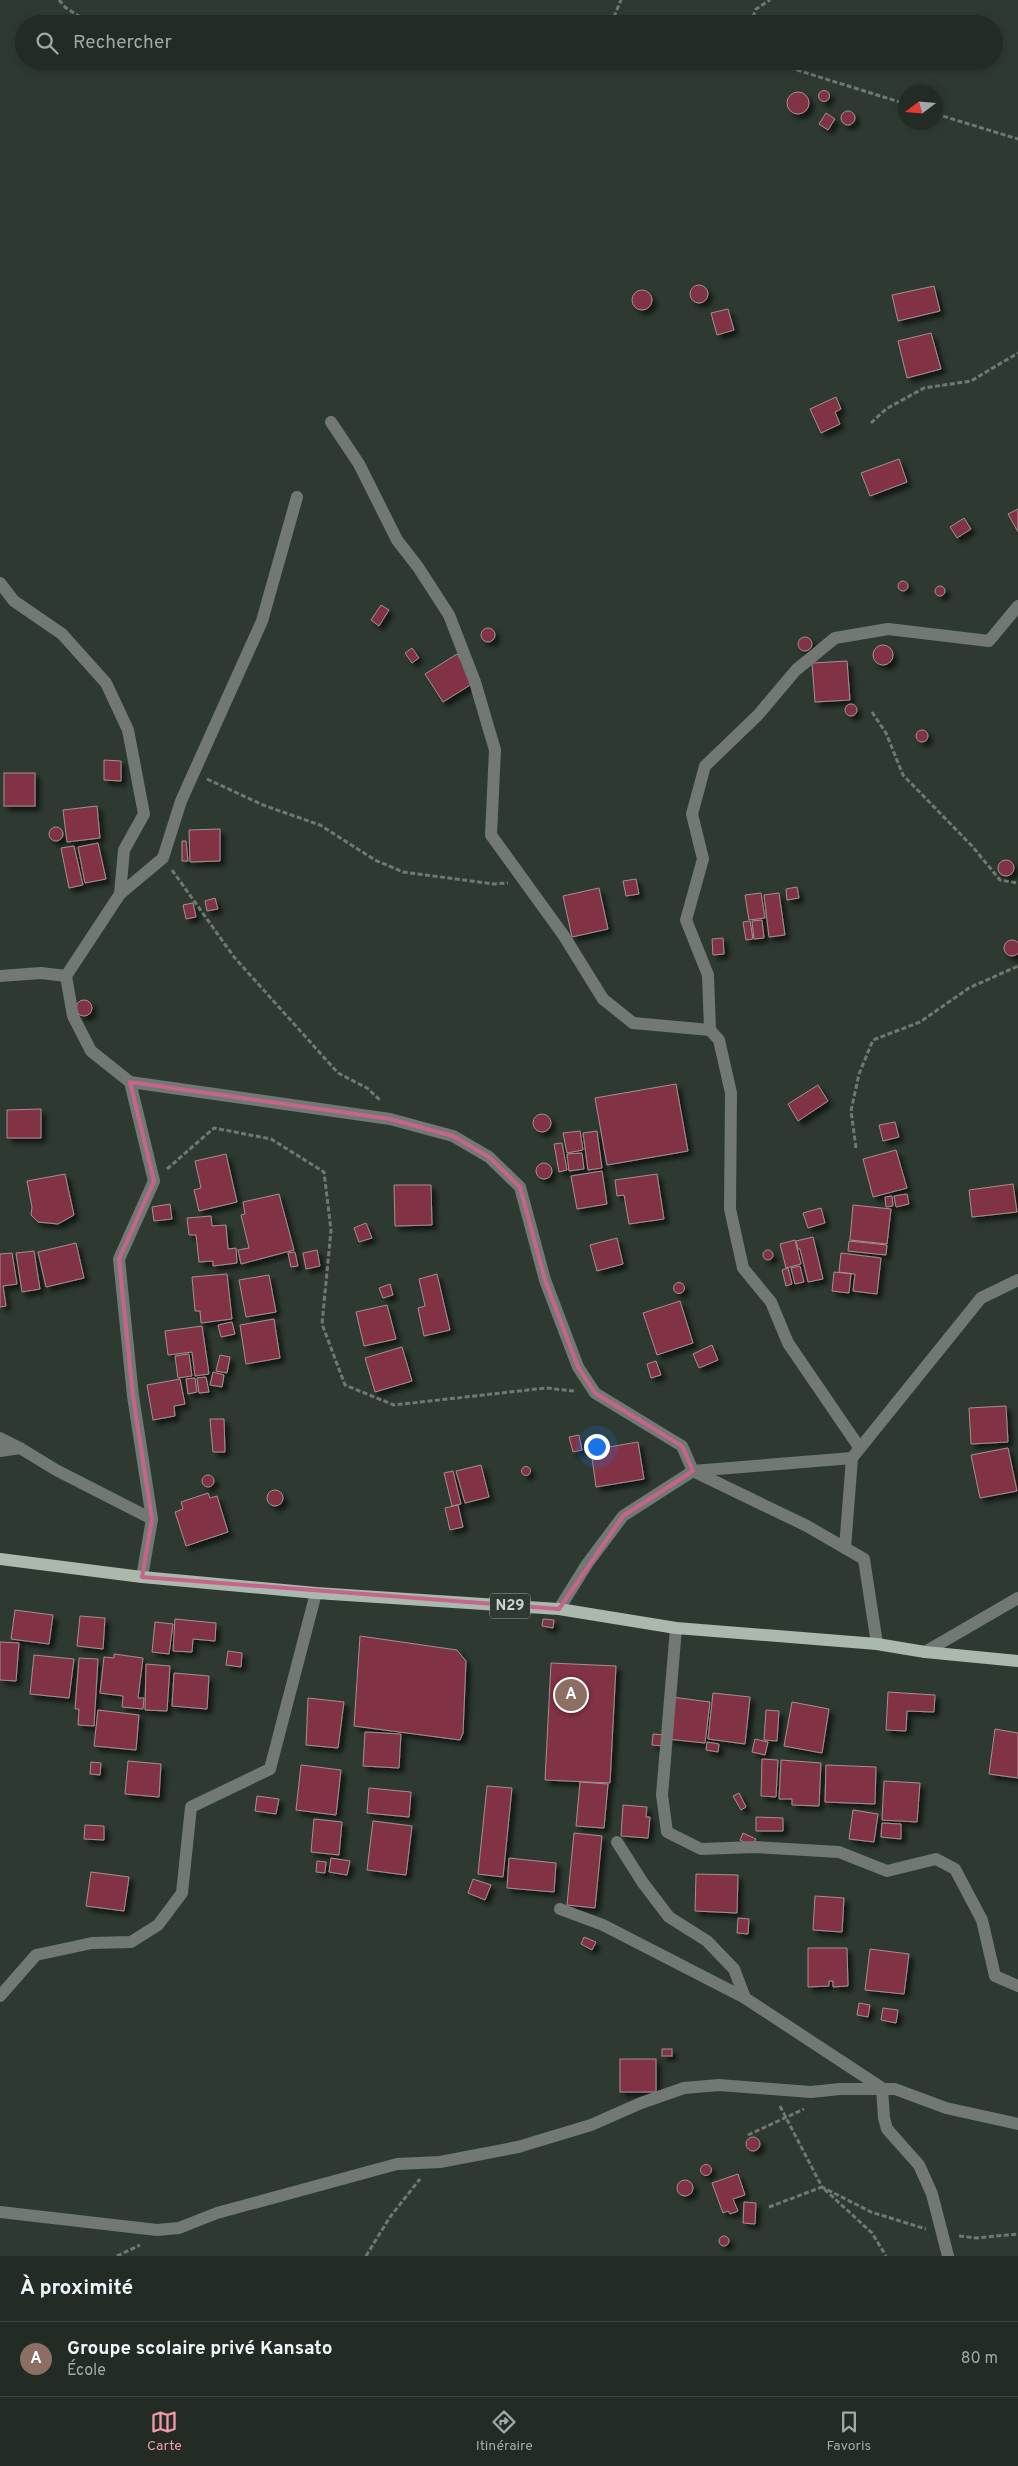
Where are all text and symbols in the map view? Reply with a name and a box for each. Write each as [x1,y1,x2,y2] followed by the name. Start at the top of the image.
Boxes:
[15,15,1003,70] search box
[33,29,61,57] icon: search
[73,31,172,55] text: Rechercher
[898,85,943,130] north arrow
[584,1434,610,1460] your location
[490,1594,530,1618] road number: N29
[555,1676,587,1714] pin: A
[20,2275,133,2302] text: À proximité
[67,2337,332,2361] text: Groupe scolaire privé Kansato
[30,2349,42,2369] text: A
[961,2349,998,2369] text: 80 m
[67,2361,106,2381] text: École
[147,2408,182,2455] tab: Carte
[476,2408,533,2455] tab: Itinéraire
[827,2408,871,2455] tab: Favoris

